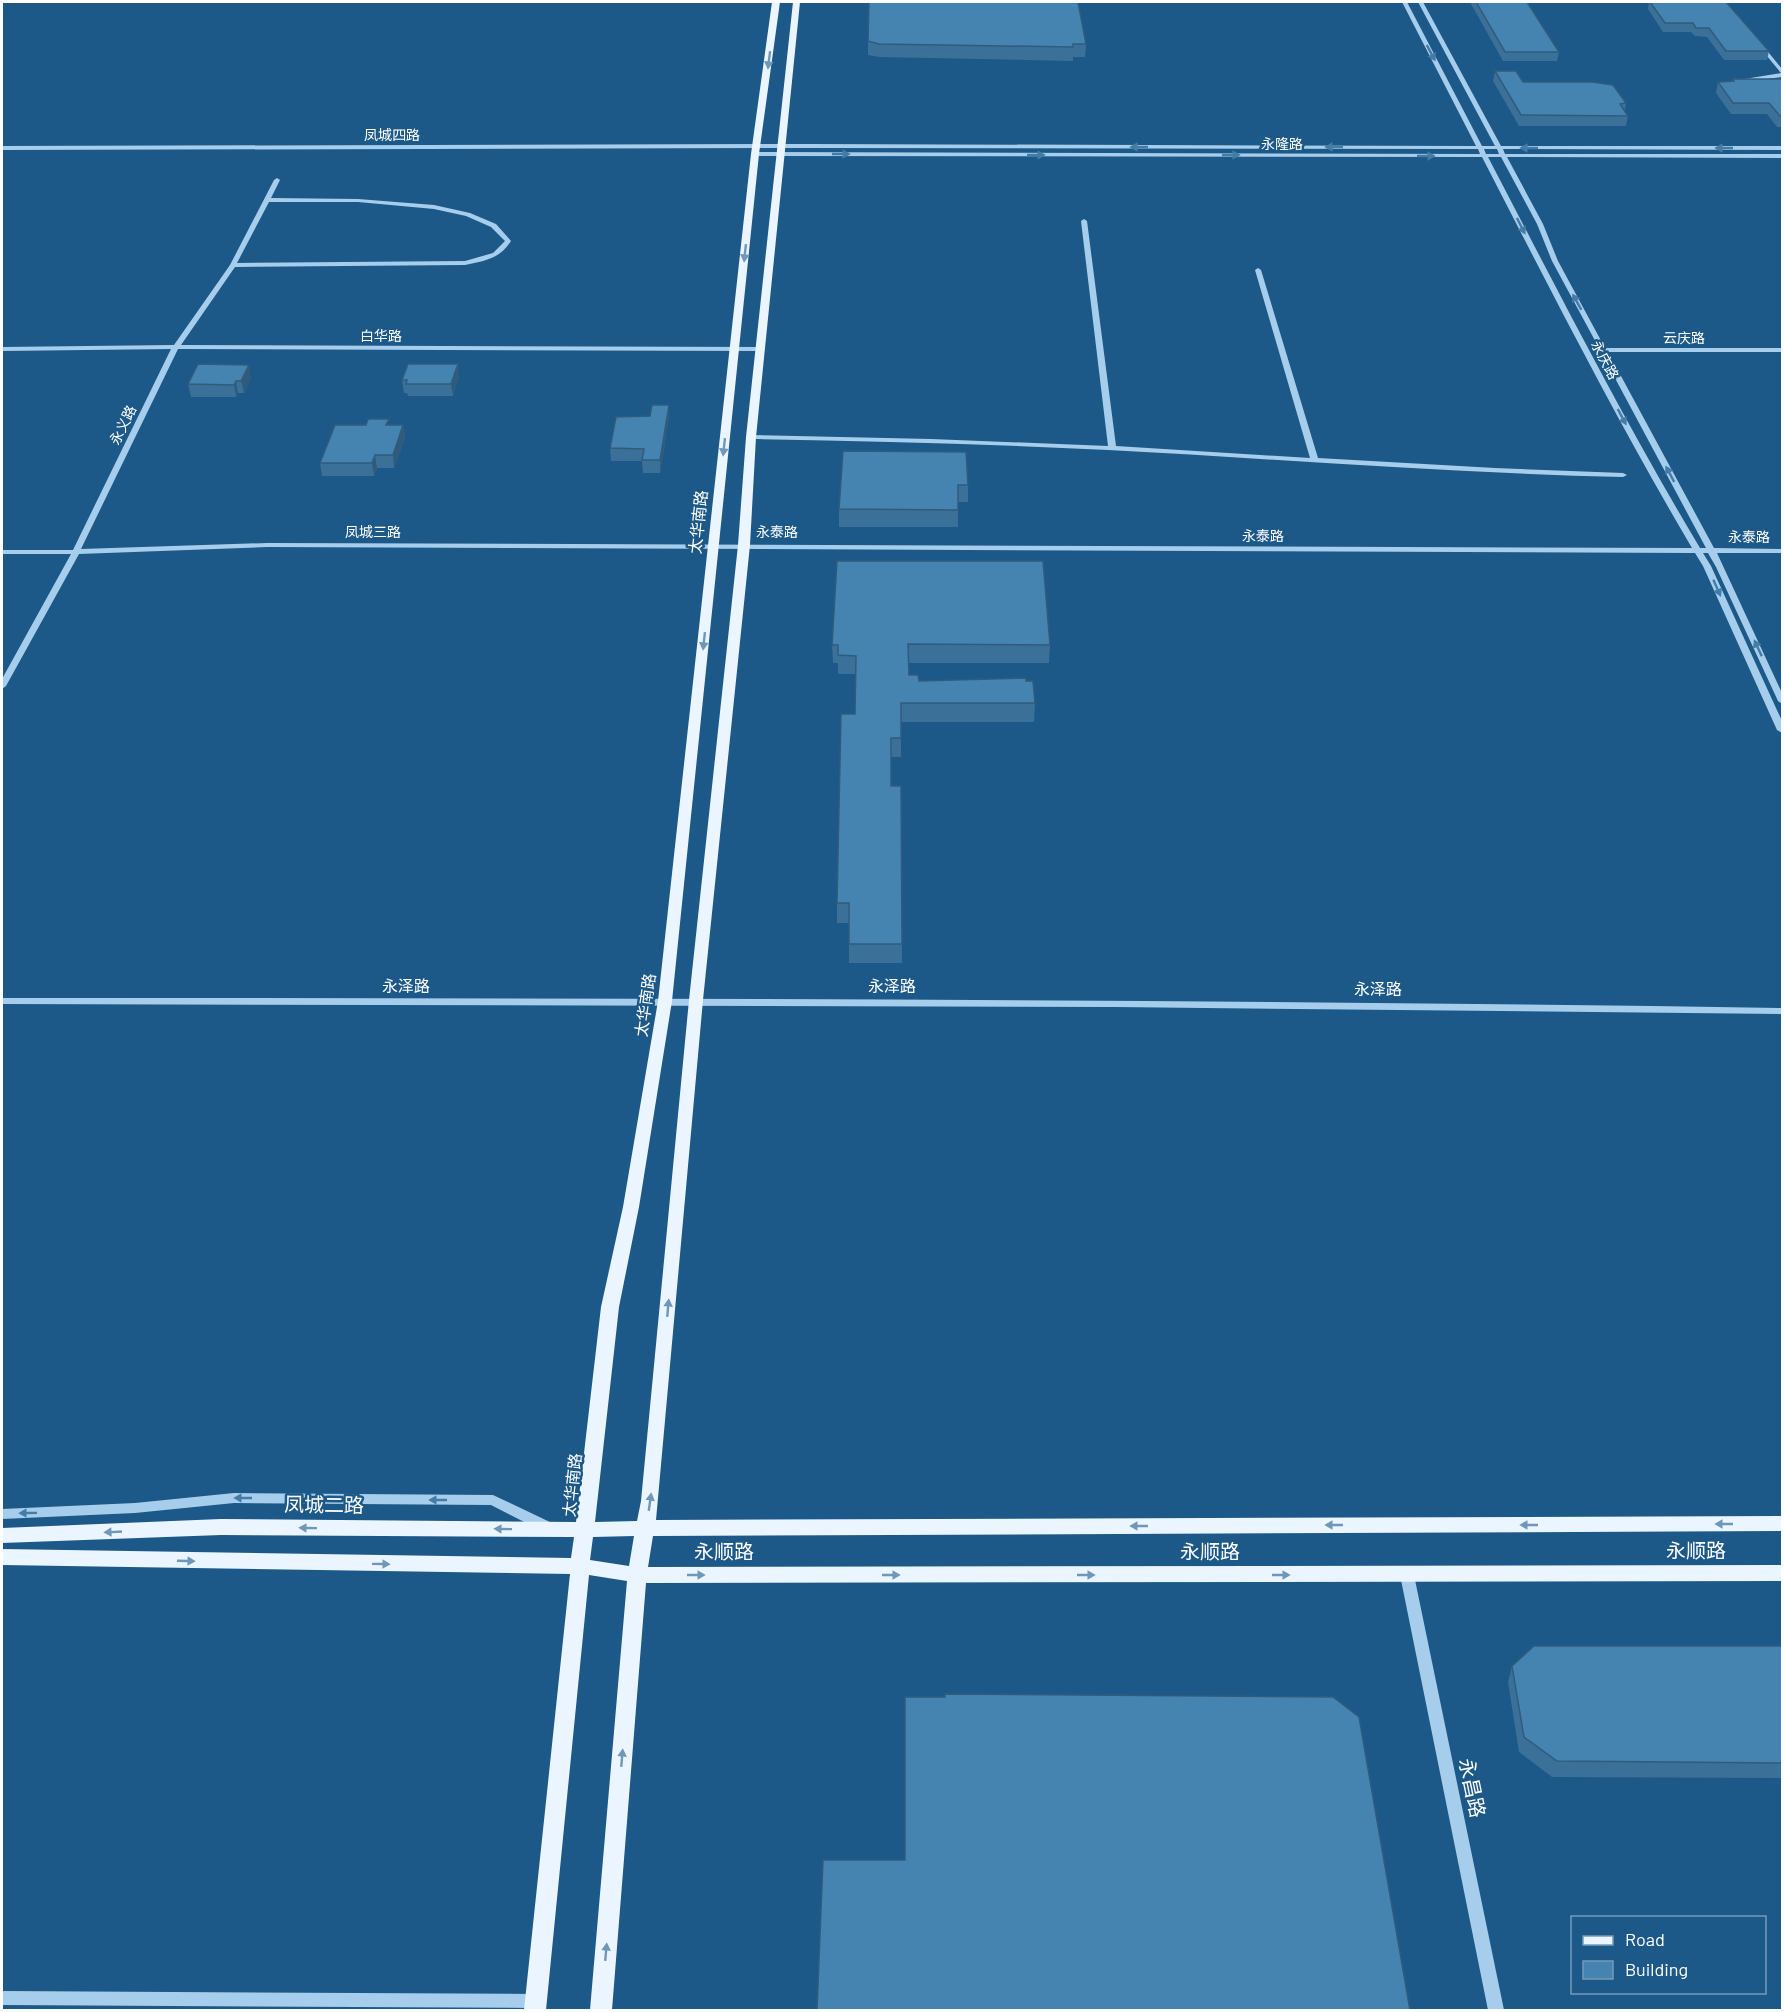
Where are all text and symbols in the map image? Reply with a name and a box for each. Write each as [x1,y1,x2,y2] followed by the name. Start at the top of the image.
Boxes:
[1426,45,1436,62] one-way arrow
[764,50,773,69] one-way arrow
[364,126,420,143] street label: 凤城四路
[1261,135,1303,152] street label: 永隆路
[1130,142,1149,152] one-way arrow
[1325,142,1344,152] one-way arrow
[1520,143,1539,153] one-way arrow
[1715,143,1734,153] one-way arrow
[831,149,850,159] one-way arrow
[1026,150,1045,160] one-way arrow
[1221,151,1240,160] one-way arrow
[1416,151,1435,161] one-way arrow
[1517,218,1526,235] one-way arrow
[740,243,750,262] one-way arrow
[1572,294,1582,311] one-way arrow
[360,327,402,344] street label: 白华路
[1663,329,1705,346] street label: 云庆路
[1588,337,1623,382] street label: 永庆路
[106,402,139,447] street label: 永义路
[1617,409,1627,426] one-way arrow
[720,437,729,456] one-way arrow
[1665,465,1675,482] one-way arrow
[685,489,710,555] street label: 太华南路
[345,523,401,540] street label: 凤城三路
[756,523,798,540] street label: 永泰路
[1242,527,1284,544] street label: 永泰路
[1728,528,1770,545] street label: 永泰路
[1712,579,1721,596] one-way arrow
[699,631,709,650] one-way arrow
[1753,639,1762,656] one-way arrow
[631,972,658,1038] street label: 太华南路
[382,976,430,995] street label: 永泽路
[868,976,916,995] street label: 永泽路
[1354,979,1402,998] street label: 永泽路
[663,1298,673,1317] one-way arrow
[559,1452,584,1518] street label: 太华南路
[284,1491,364,1517] street label: 凤城二路
[645,1492,654,1511] one-way arrow
[234,1493,253,1503] one-way arrow
[429,1495,448,1505] one-way arrow
[18,1509,37,1518] one-way arrow
[1715,1519,1734,1529] one-way arrow
[1325,1520,1344,1530] one-way arrow
[1520,1520,1539,1530] one-way arrow
[1130,1521,1149,1531] one-way arrow
[299,1523,318,1533] one-way arrow
[494,1525,513,1534] one-way arrow
[104,1527,123,1536] one-way arrow
[1666,1538,1726,1562] street label: 永顺路
[694,1539,754,1563] street label: 永顺路
[1180,1539,1240,1563] street label: 永顺路
[176,1556,195,1566] one-way arrow
[371,1559,390,1569] one-way arrow
[686,1570,705,1580] one-way arrow
[881,1570,900,1580] one-way arrow
[1076,1570,1095,1580] one-way arrow
[1271,1570,1290,1580] one-way arrow
[617,1748,627,1767] one-way arrow
[1455,1756,1491,1820] street label: 永昌路
[1571,1916,1766,1994] legend
[1625,1928,1665,1950] text: Road
[601,1943,611,1962] one-way arrow
[1625,1958,1688,1980] text: Building

